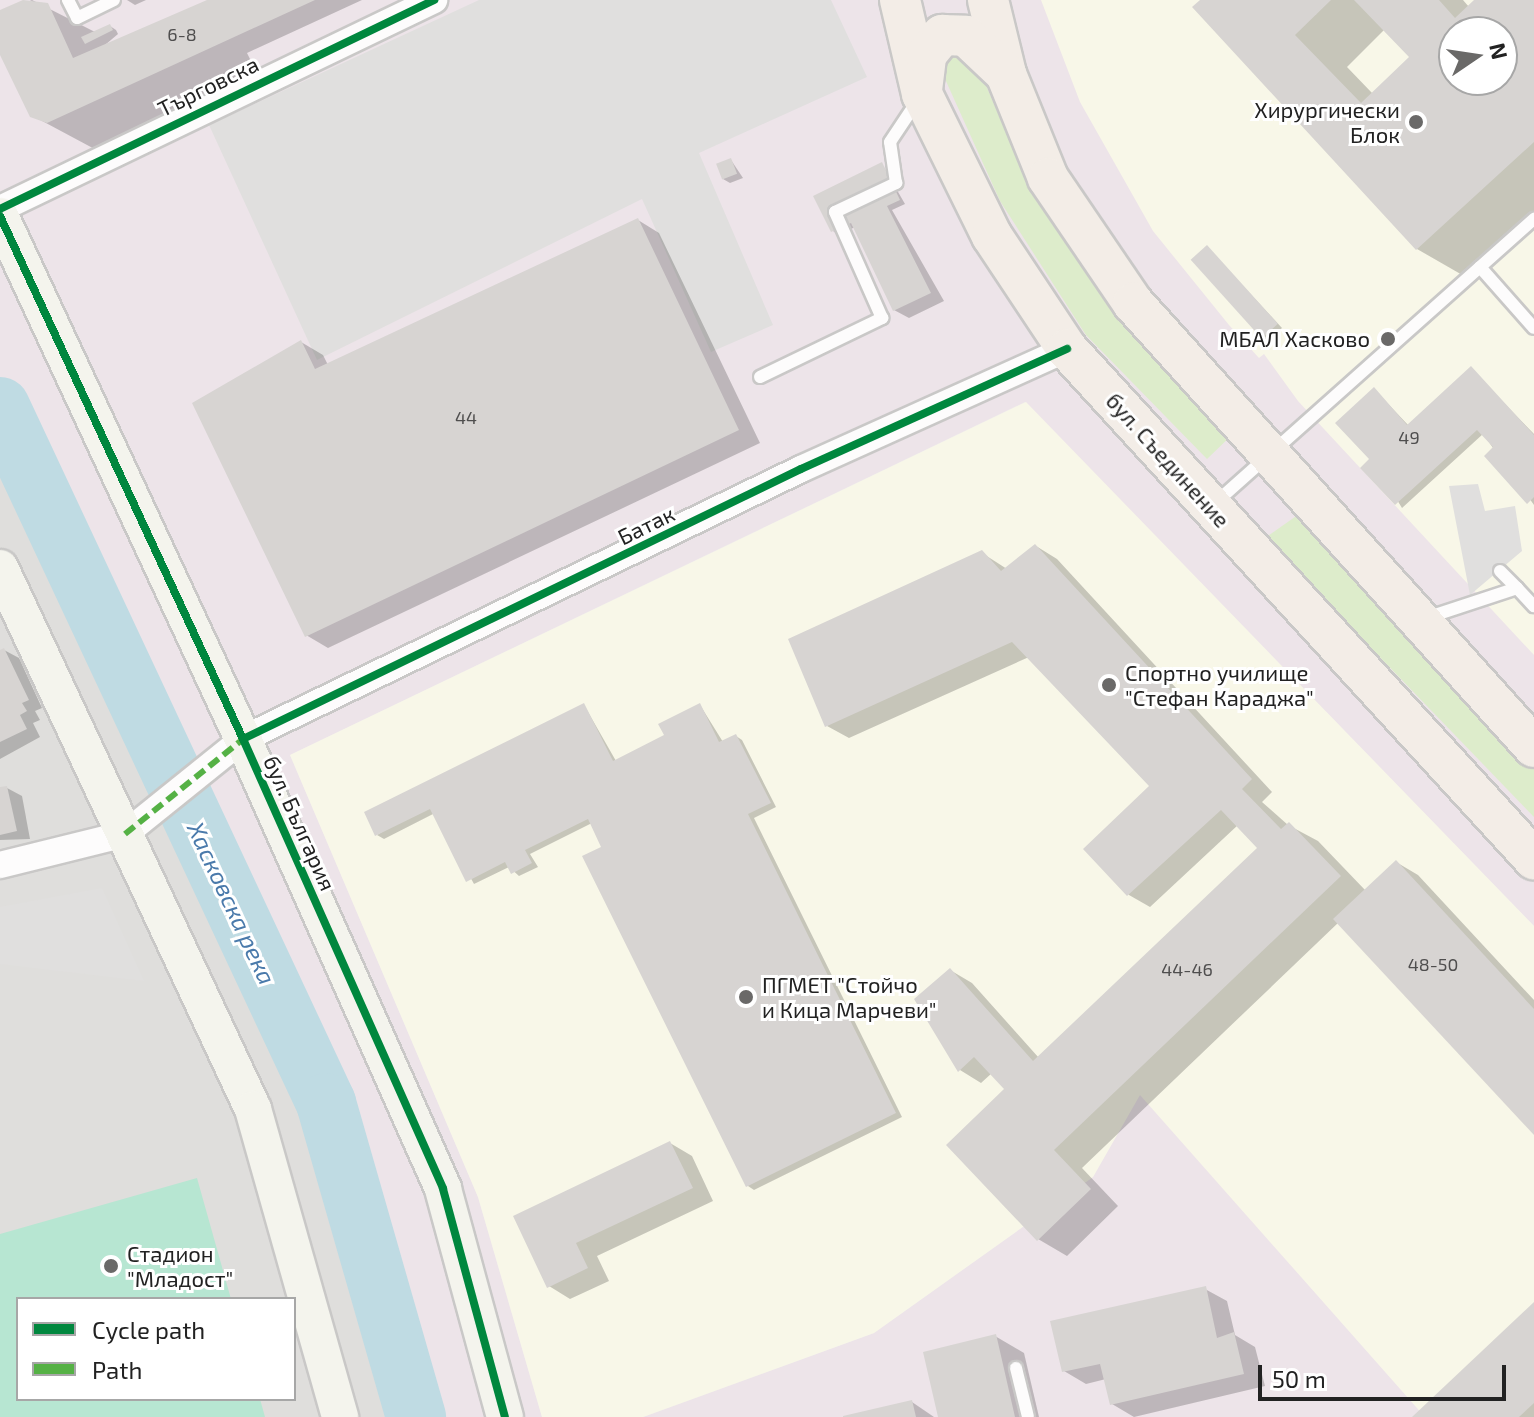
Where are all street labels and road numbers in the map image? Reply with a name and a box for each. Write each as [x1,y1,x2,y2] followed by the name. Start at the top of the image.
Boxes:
[153,50,263,122] street label: Търговска
[1101,387,1235,533] street label: бул. Съединение
[613,500,679,550] street label: Батак
[258,751,342,895] street label: бул. България

